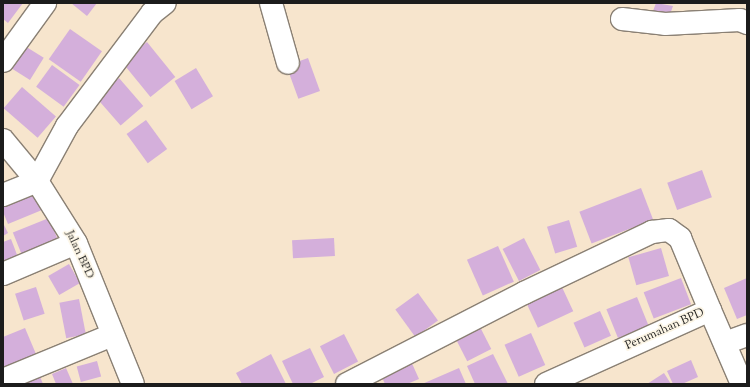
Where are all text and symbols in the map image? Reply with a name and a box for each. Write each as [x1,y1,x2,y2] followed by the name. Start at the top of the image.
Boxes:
[62,229,96,281] street label: Jalan BPD
[623,306,707,354] street label: Perumahan BPD

